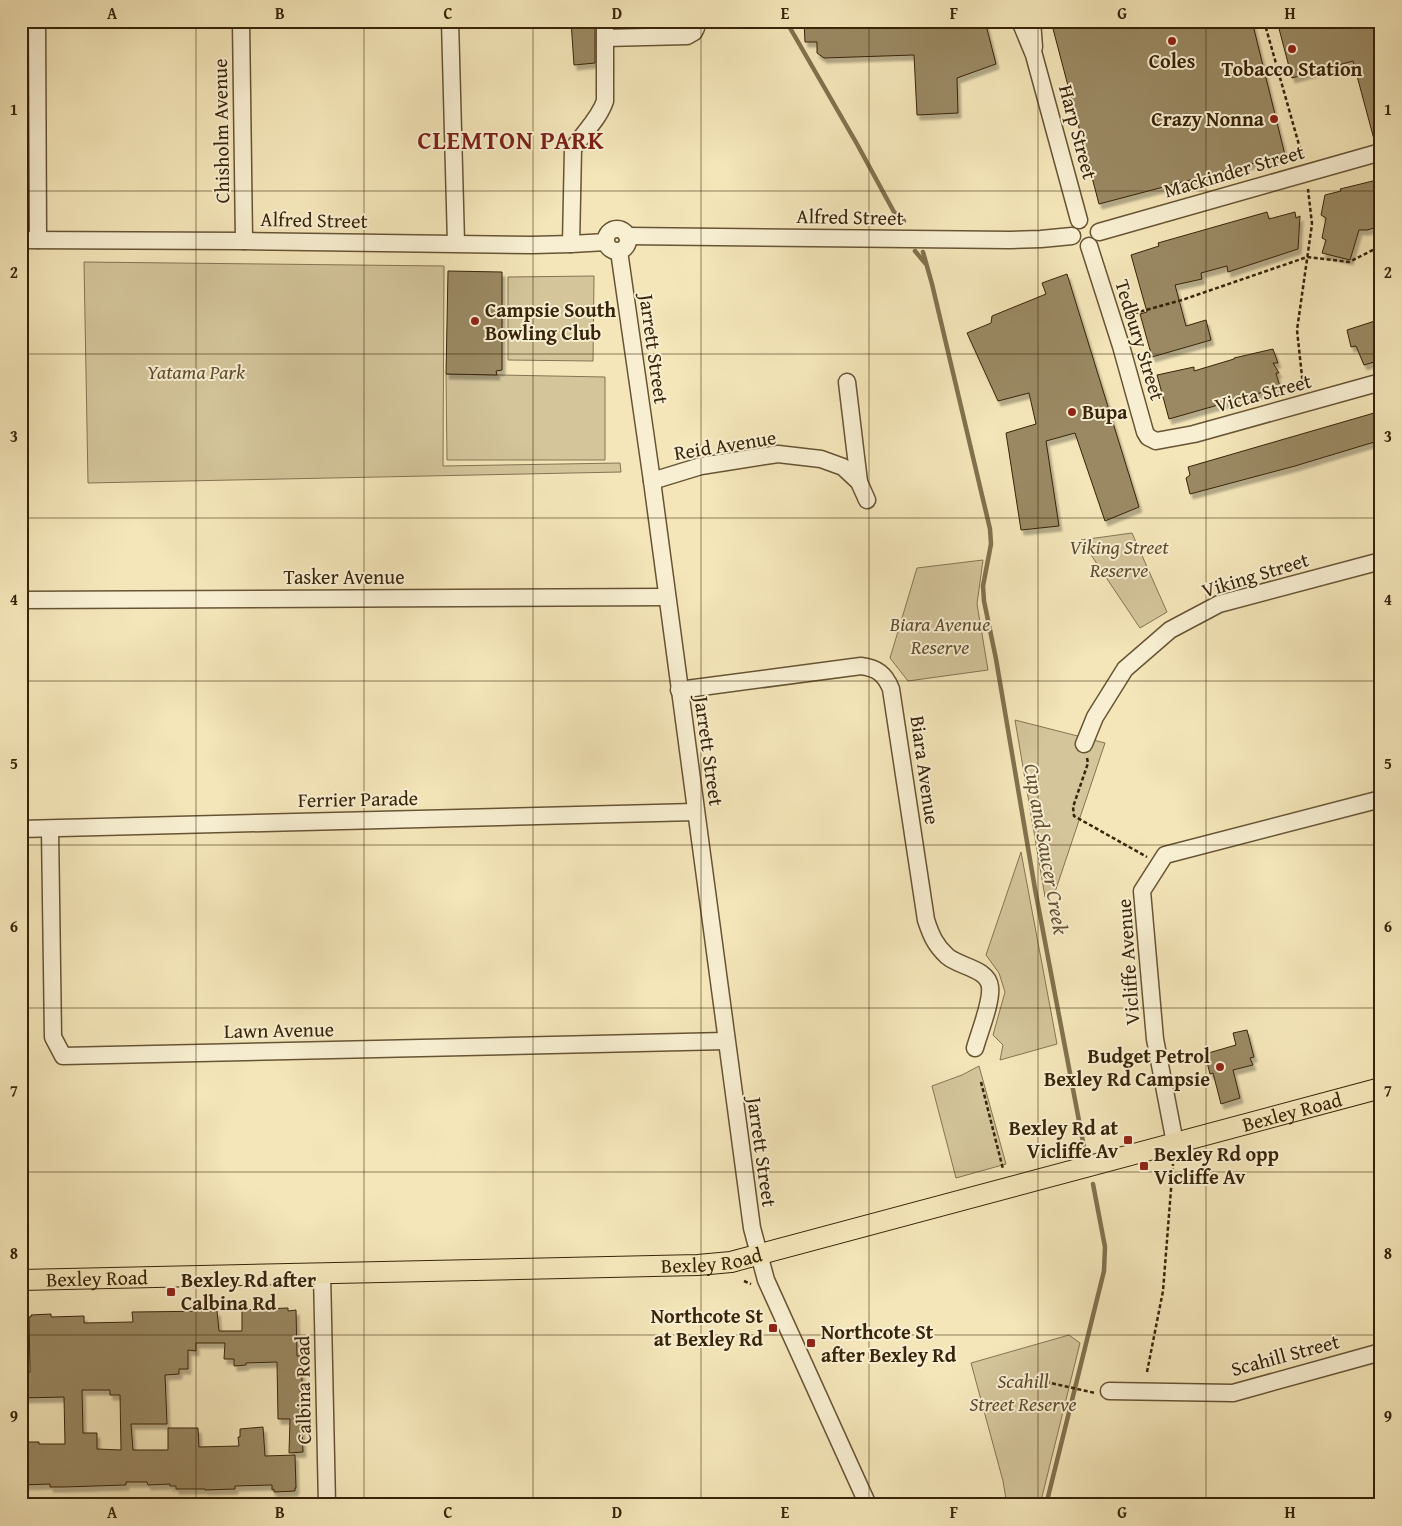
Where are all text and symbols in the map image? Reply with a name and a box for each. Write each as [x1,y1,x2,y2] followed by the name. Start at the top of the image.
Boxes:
[107,1,118,25] text: A
[275,1,285,25] text: B
[443,1,453,25] text: C
[612,1,622,25] text: D
[781,1,790,25] text: E
[950,1,958,25] text: F
[1117,1,1127,25] text: G
[1284,1,1296,25] text: H
[1166,35,1178,47] marker: Coles
[1286,43,1298,55] marker: Tobacco Station
[1149,46,1195,75] place label: Coles
[1222,54,1363,83] place label: Tobacco Station
[205,58,236,204] street label: Chisholm Avenue
[1052,81,1105,182] street label: Harp Street
[10,97,18,121] text: 1
[1384,97,1392,121] text: 1
[1151,104,1265,133] place label: Crazy Nonna
[1268,113,1280,125] marker: Crazy Nonna
[417,122,605,158] district label: CLEMTON PARK
[1160,137,1307,204] street label: Mackinder Street
[796,201,904,232] street label: Alfred Street
[260,204,368,235] street label: Alfred Street
[10,260,18,284] text: 2
[1384,260,1392,284] text: 2
[1108,276,1173,404] street label: Tedbury Street
[632,289,677,406] street label: Jarrett Street
[485,295,616,347] place label: Campsie South Bowling Club
[469,315,481,327] marker: Campsie South Bowling Club
[147,357,246,386] park label: Yatama Park
[1211,366,1314,419] street label: Victa Street
[1082,397,1128,426] place label: Bupa
[1066,406,1078,418] marker: Bupa
[672,422,778,467] street label: Reid Avenue
[10,424,18,448] text: 3
[1384,424,1392,448] text: 3
[1069,532,1169,584] park label: Viking Street Reserve
[1198,544,1312,605] street label: Viking Street
[283,562,405,591] street label: Tasker Avenue
[10,587,18,611] text: 4
[1384,587,1392,611] text: 4
[889,609,990,661] park label: Biara Avenue Reserve
[687,691,732,808] street label: Jarrett Street
[903,714,947,826] street label: Biara Avenue
[10,751,18,775] text: 5
[1384,751,1392,775] text: 5
[1016,761,1077,937] water label: Cup and Saucer Creek
[298,783,418,814] street label: Ferrier Parade
[1109,898,1146,1026] street label: Vicliffe Avenue
[10,914,18,938] text: 6
[1384,914,1392,938] text: 6
[224,1014,334,1045] street label: Lawn Avenue
[1044,1041,1210,1093] place label: Budget Petrol Bexley Rd Campsie
[1214,1061,1226,1073] marker: Budget Petrol Bexley Rd Campsie
[10,1078,18,1102] text: 7
[1384,1078,1392,1102] text: 7
[1239,1084,1345,1139] street label: Bexley Road
[740,1092,785,1209] street label: Jarrett Street
[1009,1113,1119,1165] place label: Bexley Rd at Vicliffe Av
[1122,1134,1134,1146] marker: Bexley Rd at Vicliffe Av
[1154,1139,1279,1191] place label: Bexley Rd opp Vicliffe Av
[1138,1160,1150,1172] marker: Bexley Rd opp Vicliffe Av
[661,1239,765,1280] street label: Bexley Road
[10,1241,18,1265] text: 8
[1384,1241,1392,1265] text: 8
[46,1262,149,1293] street label: Bexley Road
[181,1265,316,1317] place label: Bexley Rd after Calbina Rd
[165,1286,177,1298] marker: Bexley Rd after Calbina Rd
[651,1301,764,1353] place label: Northcote St at Bexley Rd
[821,1317,957,1369] place label: Northcote St after Bexley Rd
[767,1322,779,1334] marker: Northcote St at Bexley Rd
[1227,1326,1342,1383] street label: Scahill Street
[287,1335,318,1445] street label: Calbina Road
[805,1337,817,1349] marker: Northcote St after Bexley Rd
[969,1366,1077,1418] park label: Scahill Street Reserve
[10,1404,18,1428] text: 9
[1384,1404,1392,1428] text: 9
[107,1500,118,1524] text: A
[275,1500,285,1524] text: B
[443,1500,453,1524] text: C
[612,1500,622,1524] text: D
[781,1500,790,1524] text: E
[950,1500,958,1524] text: F
[1117,1500,1127,1524] text: G
[1284,1500,1296,1524] text: H

